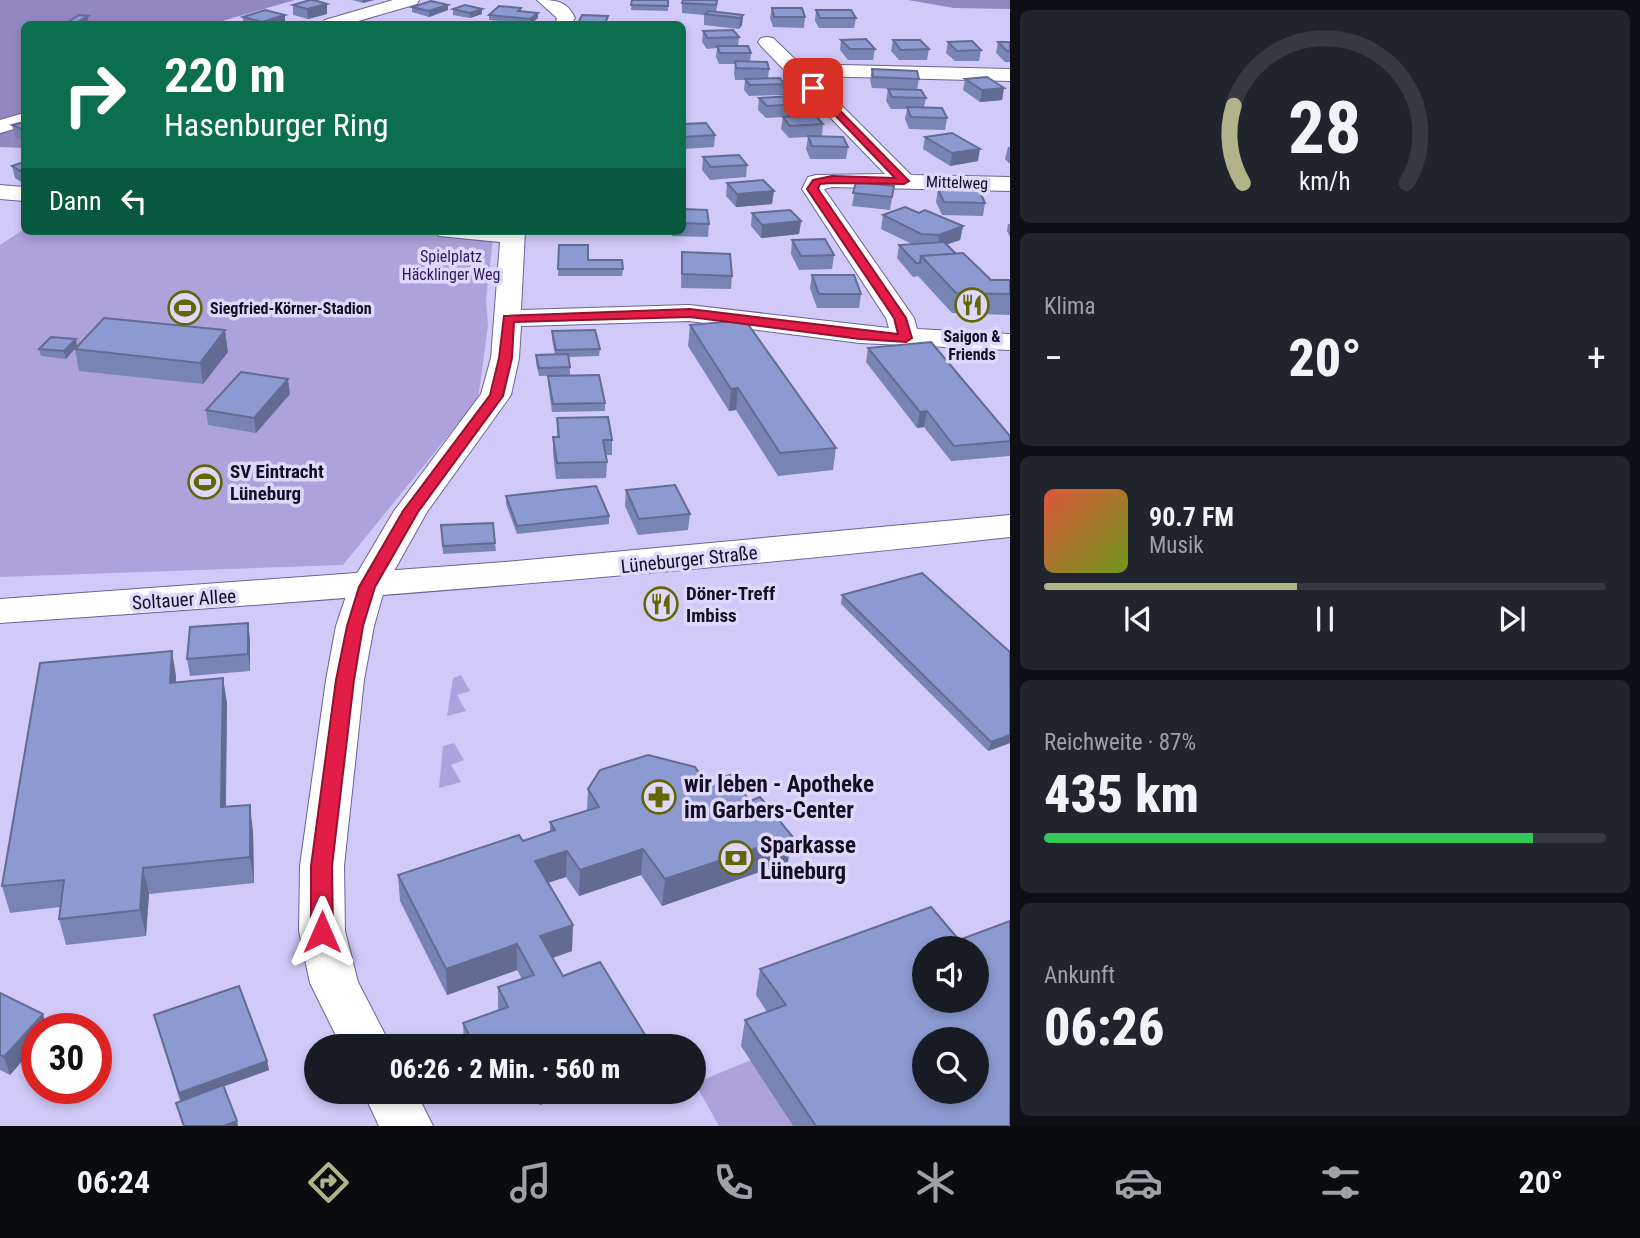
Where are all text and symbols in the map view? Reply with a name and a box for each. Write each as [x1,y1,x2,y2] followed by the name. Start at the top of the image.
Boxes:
[164,47,286,104] text: 220 m
[49,49,140,140] icon: right
[783,58,843,118] pin
[794,69,832,107] icon: arrive
[1288,85,1362,171] text: 28
[164,106,388,144] text: Hasenburger Ring
[1299,166,1351,195] text: km/h
[926,172,988,193] street label: Mittelweg
[115,182,153,220] icon: left
[49,186,101,216] text: Dann
[402,247,500,284] park label: Spielplatz Häcklinger Weg
[953,286,991,324] restaurant icon: Saigon & Friends
[166,289,204,327] sports icon: Siegfried-Körner-Stadion
[1044,293,1095,320] text: Klima
[210,299,372,318] place label: Siegfried-Körner-Stadion
[943,327,1001,364] place label: Saigon & Friends
[1288,328,1362,389] text: 20°
[1044,336,1063,380] text: −
[1587,336,1606,380] text: +
[230,460,324,505] place label: SV Eintracht Lüneburg
[186,463,224,501] sports icon: SV Eintracht Lüneburg
[1149,502,1234,532] text: 90.7 FM
[1149,532,1204,559] text: Musik
[620,541,759,578] street label: Lüneburger Straße
[686,582,776,627] place label: Döner-Treff Imbiss
[131,584,237,615] street label: Soltauer Allee
[642,585,680,623] restaurant icon: Döner-Treff Imbiss
[1119,600,1157,638] icon: previous
[1306,600,1344,638] icon: pause
[1493,600,1531,638] icon: next
[1044,729,1196,756] text: Reichweite · 87%
[1044,764,1199,825] text: 435 km
[684,771,874,824] place label: wir leben - Apotheke im Garbers-Center
[640,778,678,816] pharmacy icon: wir leben - Apotheke im Garbers-Center
[760,832,856,885] place label: Sparkasse Lüneburg
[717,839,755,877] bank icon: Sparkasse Lüneburg
[285,895,359,969] position arrow
[912,936,989,1104] map controls
[912,936,989,1013] button: sound
[1044,962,1115,989] text: Ankunft
[1044,997,1164,1058] text: 06:26
[21,1013,112,1104] speed limit sign: 30
[912,1027,989,1104] button: search
[390,1054,620,1084] text: 06:26 · 2 Min. · 560 m
[304,1158,353,1207] icon: directions
[506,1158,555,1207] icon: music
[709,1158,758,1207] icon: phone
[911,1158,960,1207] icon: climate
[1114,1158,1163,1207] icon: car
[1316,1158,1365,1207] icon: filters
[77,1163,150,1201] text: 06:24
[1518,1163,1563,1201] text: 20°

